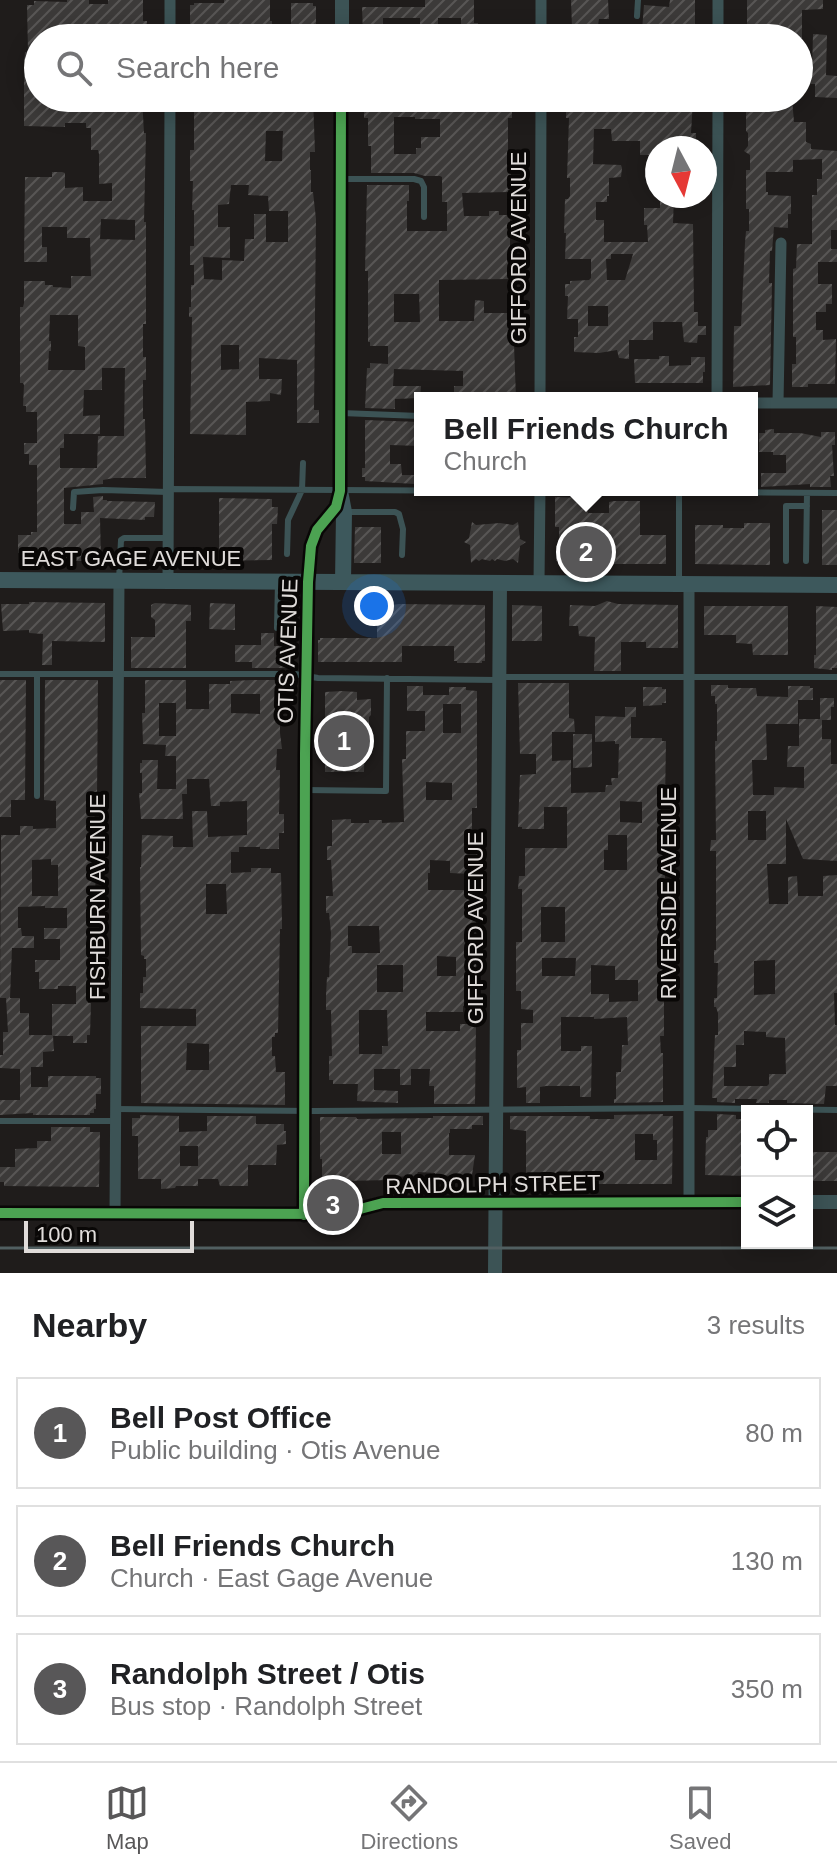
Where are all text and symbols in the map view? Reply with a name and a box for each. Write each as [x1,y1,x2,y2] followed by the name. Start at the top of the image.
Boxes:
[24,24,813,112] search box
[52,46,96,90] icon: search
[116,51,279,84] text: Search here
[645,136,717,208] north arrow
[506,152,531,344] street label: GIFFORD AVENUE
[414,392,758,496] popup
[443,412,729,445] text: Bell Friends Church
[443,446,527,476] text: Church
[560,522,612,582] pin: 2
[21,546,241,571] street label: EAST GAGE AVENUE
[272,578,303,724] street label: OTIS AVENUE
[354,586,394,626] your location
[318,711,370,771] pin: 1
[656,787,681,999] street label: RIVERSIDE AVENUE
[85,794,110,1000] street label: FISHBURN AVENUE
[463,832,488,1024] street label: GIFFORD AVENUE
[741,1105,813,1249] map controls
[741,1105,813,1177] button: locate
[385,1170,601,1199] street label: RANDOLPH STREET
[307,1175,359,1235] pin: 3
[741,1177,813,1249] button: layers
[24,1217,194,1253] scale bar
[36,1222,97,1247] text: 100 m
[32,1306,147,1344] text: Nearby
[707,1310,805,1340] text: 3 results
[110,1401,332,1434] text: Bell Post Office
[53,1418,67,1448] text: 1
[745,1418,803,1448] text: 80 m
[110,1435,441,1465] text: Public building · Otis Avenue
[110,1529,395,1562] text: Bell Friends Church
[53,1546,67,1576] text: 2
[731,1546,803,1576] text: 130 m
[110,1563,433,1593] text: Church · East Gage Avenue
[110,1657,425,1690] text: Randolph Street / Otis
[53,1674,67,1704] text: 3
[731,1674,803,1704] text: 350 m
[110,1691,422,1721] text: Bus stop · Randolph Street
[105,1781,149,1855] tab: Map
[360,1781,458,1855] tab: Directions
[669,1781,732,1855] tab: Saved

